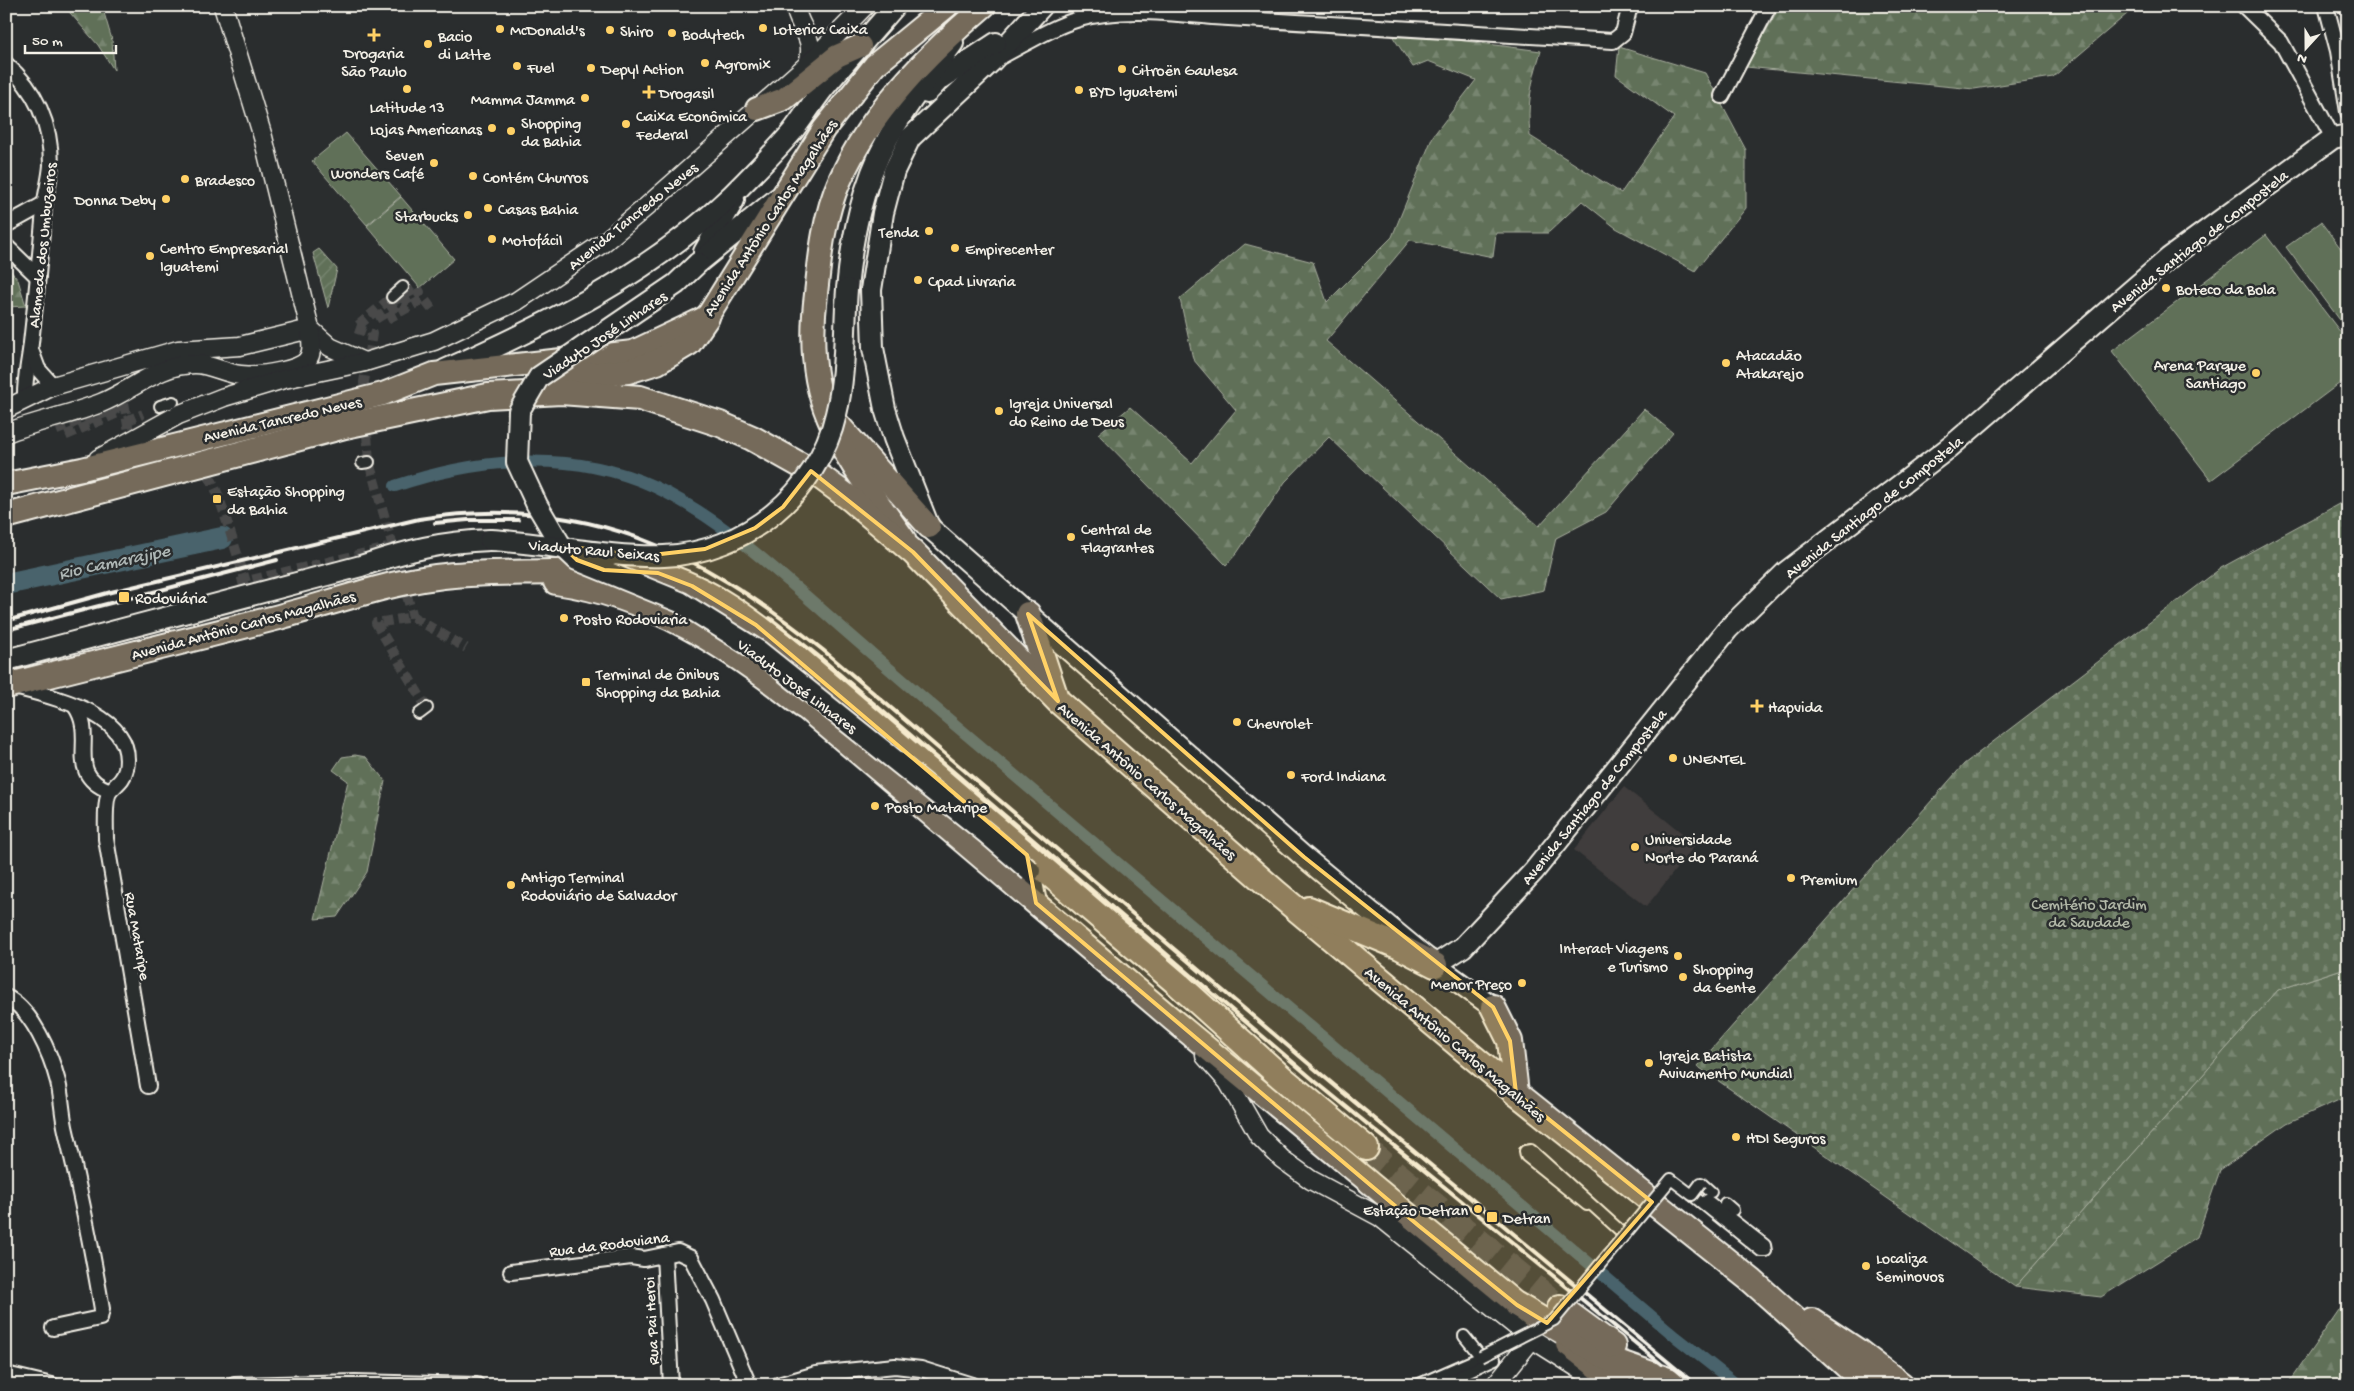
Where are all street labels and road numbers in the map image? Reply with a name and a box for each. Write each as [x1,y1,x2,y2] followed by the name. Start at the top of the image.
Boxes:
[701,116,843,321] street label: Avenida Antônio Carlos Magalhães
[566,159,704,276] street label: Avenida Tancredo Neves
[26,161,63,329] street label: Alameda dos Umbuzeiros
[2107,167,2294,318] street label: Avenida Santiago de Compostela
[539,288,673,386] street label: Viaduto José Linhares
[202,394,365,449] street label: Avenida Tancredo Neves
[1782,433,1969,584] street label: Avenida Santiago de Compostela
[527,537,661,568] street label: Viaduto Raul Seixas
[130,588,359,666] street label: Avenida Antônio Carlos Magalhães
[731,636,861,740] street label: Viaduto José Linhares
[1052,700,1240,866] street label: Avenida Antônio Carlos Magalhães
[1519,706,1673,890] street label: Avenida Santiago de Compostela
[118,891,153,983] street label: Rua Mataripe
[1359,964,1549,1128] street label: Avenida Antônio Carlos Magalhães
[548,1230,672,1263] street label: Rua da Rodoviana
[642,1276,665,1365] street label: Rua Pai Heroi

